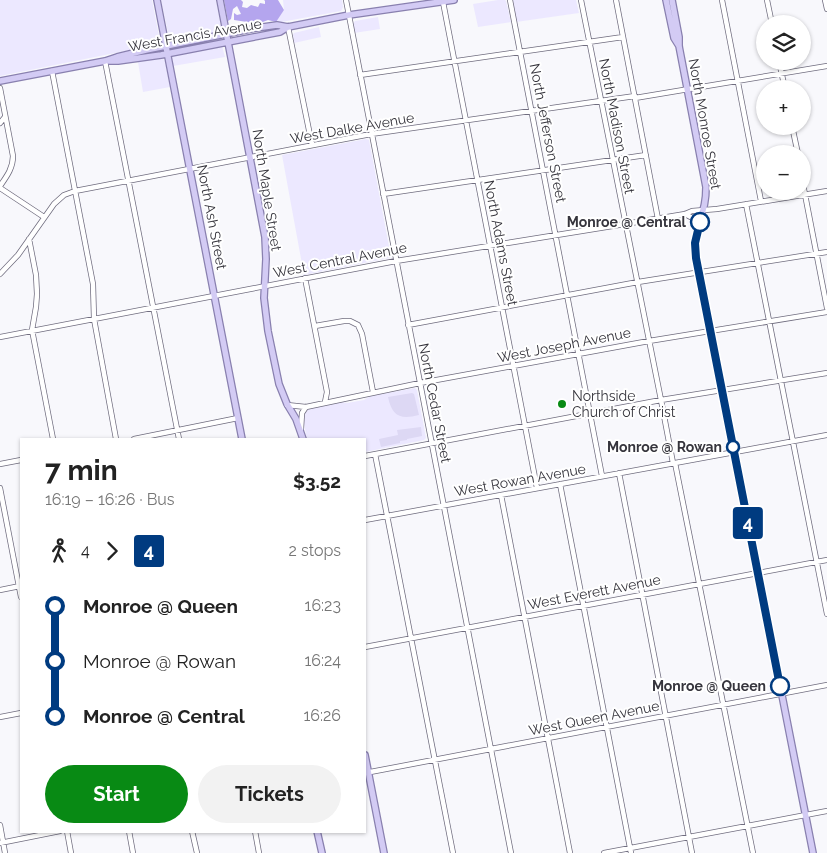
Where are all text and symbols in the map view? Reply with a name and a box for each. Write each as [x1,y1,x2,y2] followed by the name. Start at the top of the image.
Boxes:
[127,15,263,55] street label: West Francis Avenue
[756,15,811,200] map controls
[756,15,811,70] button: layers
[596,57,638,195] street label: North Madison Street
[686,57,724,191] street label: North Monroe Street
[527,62,569,204] street label: North Jefferson Street
[756,80,811,135] button: +
[289,109,415,147] street label: West Dalke Avenue
[249,128,285,252] street label: North Maple Street
[756,145,811,200] button: −
[194,163,230,271] street label: North Ash Street
[481,179,521,307] street label: North Adams Street
[690,212,710,232] marker: Monroe @ Central
[567,214,687,230] place label: Monroe @ Central
[272,239,408,281] street label: West Central Avenue
[496,324,632,366] street label: West Joseph Avenue
[416,342,455,464] street label: North Cedar Street
[572,388,676,420] place label: Northside Church of Christ
[556,398,568,410] marker: Northside Church of Christ
[607,439,722,455] place label: Monroe @ Rowan
[726,440,740,454] marker: Monroe @ Rowan
[45,454,118,487] text: 7 min
[453,461,587,499] street label: West Rowan Avenue
[293,470,341,492] text: $3.52
[45,490,175,509] text: 16:19 – 16:26 · Bus
[732,507,764,539] line badge: 4
[743,512,753,533] text: 4
[45,537,73,565] icon: walk
[98,537,126,565] icon: forward
[144,540,154,561] text: 4
[81,541,90,560] text: 4
[289,541,341,560] text: 2 stops
[526,571,662,613] street label: West Everett Avenue
[83,595,238,617] text: Monroe @ Queen
[305,596,341,615] text: 16:23
[83,650,236,672] text: Monroe @ Rowan
[304,651,341,670] text: 16:24
[770,676,790,696] marker: Monroe @ Queen
[652,678,766,694] place label: Monroe @ Queen
[527,697,661,739] street label: West Queen Avenue
[83,705,245,727] text: Monroe @ Central
[304,706,341,725] text: 16:26
[45,765,188,823] button: Start
[198,765,341,823] button: Tickets

